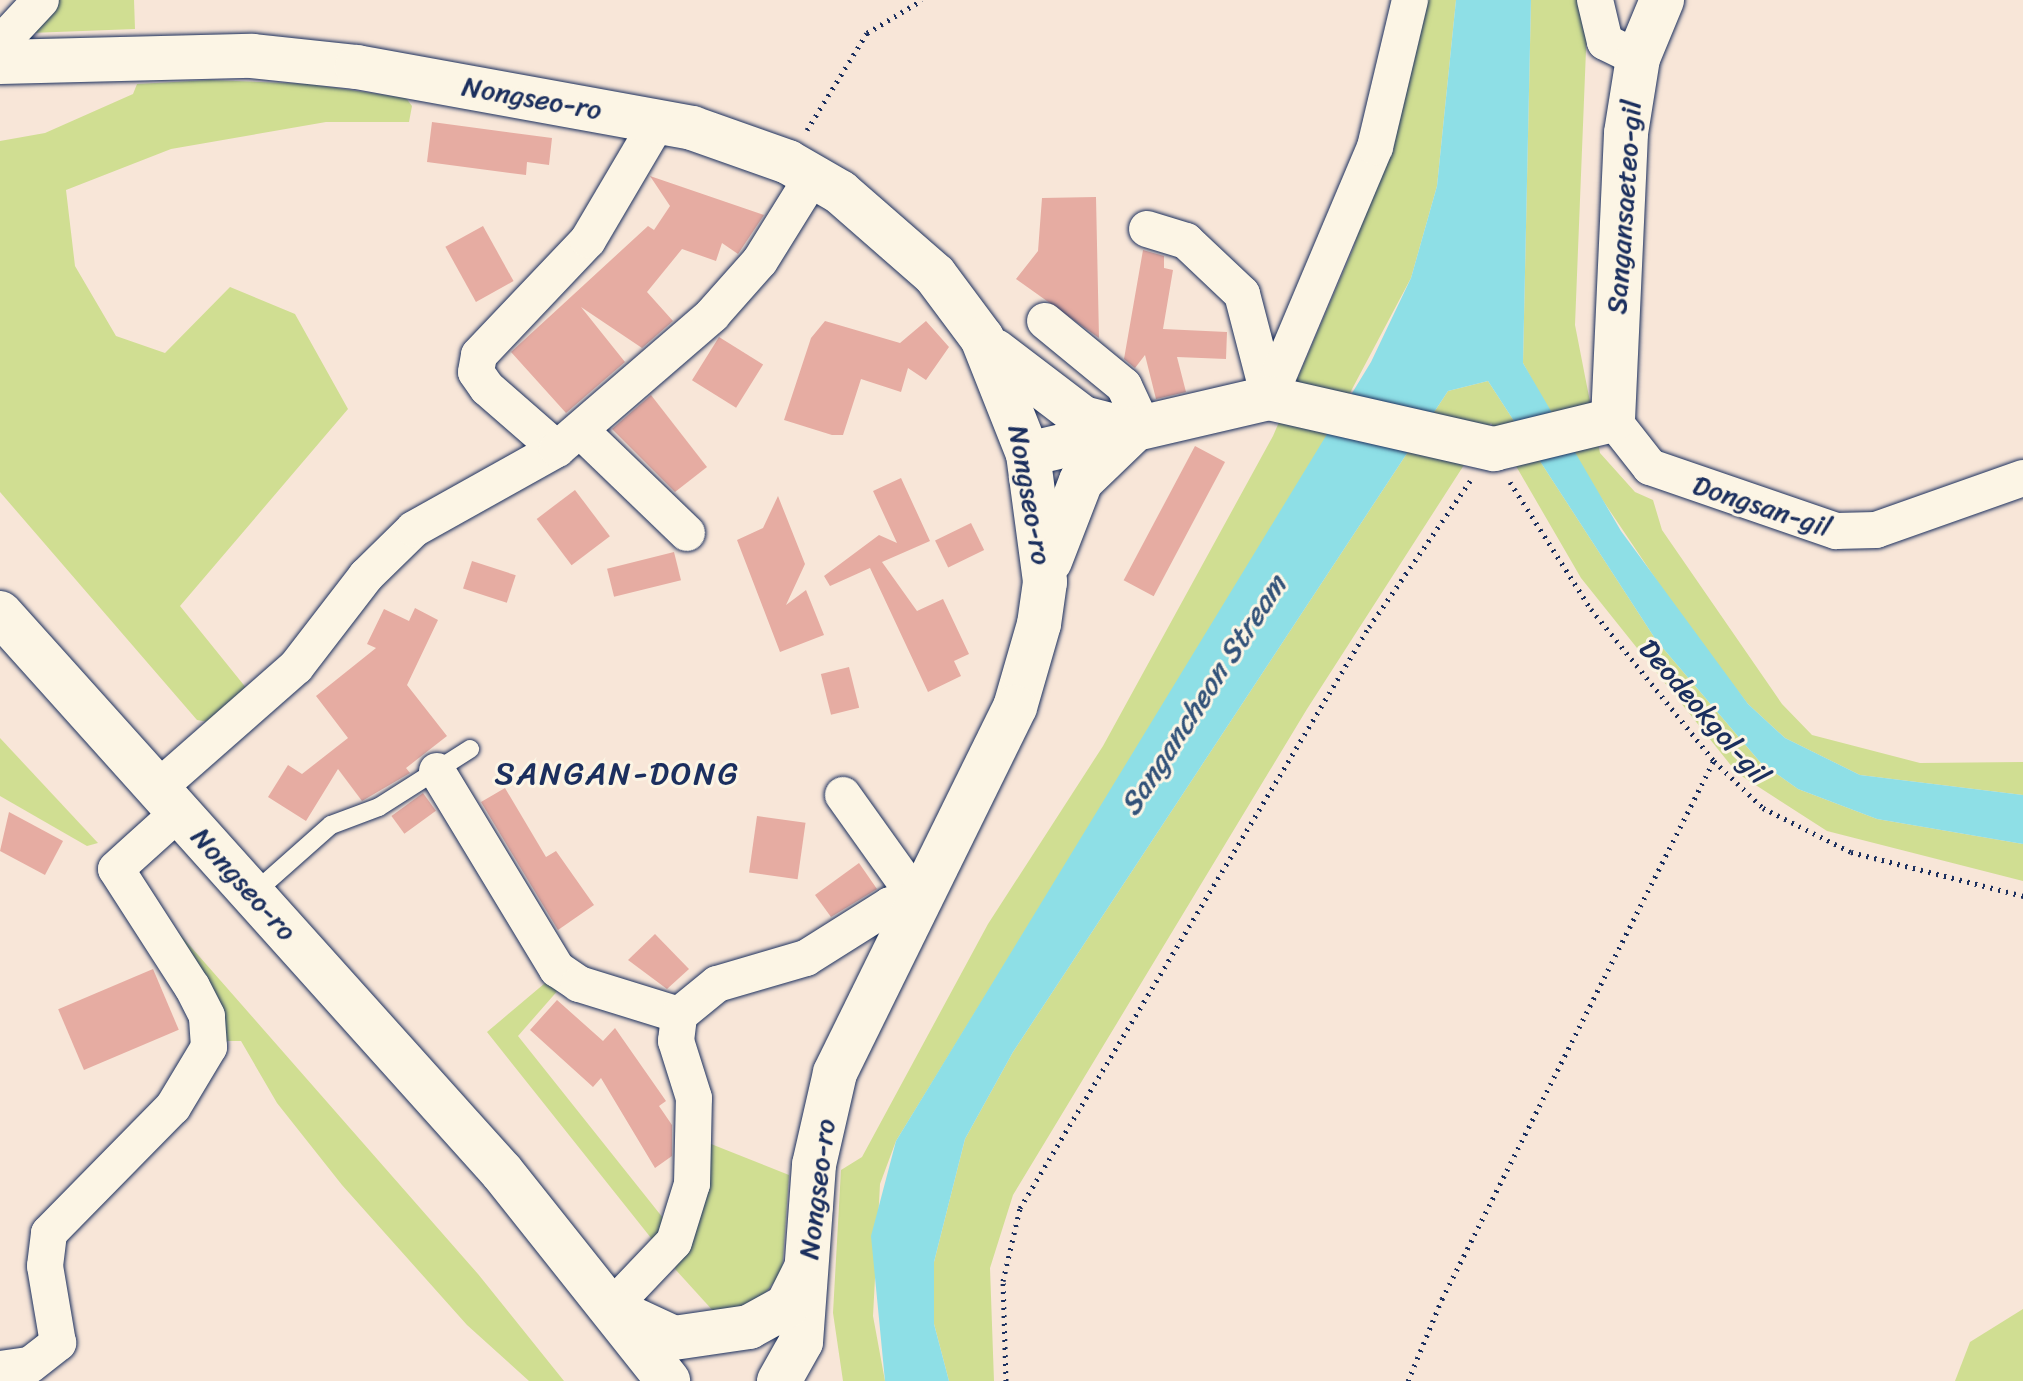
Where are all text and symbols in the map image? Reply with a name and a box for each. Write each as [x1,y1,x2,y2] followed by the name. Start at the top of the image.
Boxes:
[460,69,604,127] street label: Nongseo-ro
[1600,99,1648,315] street label: Sangansaeteo-gil
[1001,423,1059,567] street label: Nongseo-ro
[1688,468,1836,544] street label: Dongsan-gil
[1112,568,1294,822] water label: Sangancheon Stream
[1632,632,1776,792] street label: Deodeokgol-gil
[494,755,740,793] district label: SANGAN-DONG
[184,820,304,948] street label: Nongseo-ro
[792,1117,842,1261] street label: Nongseo-ro

